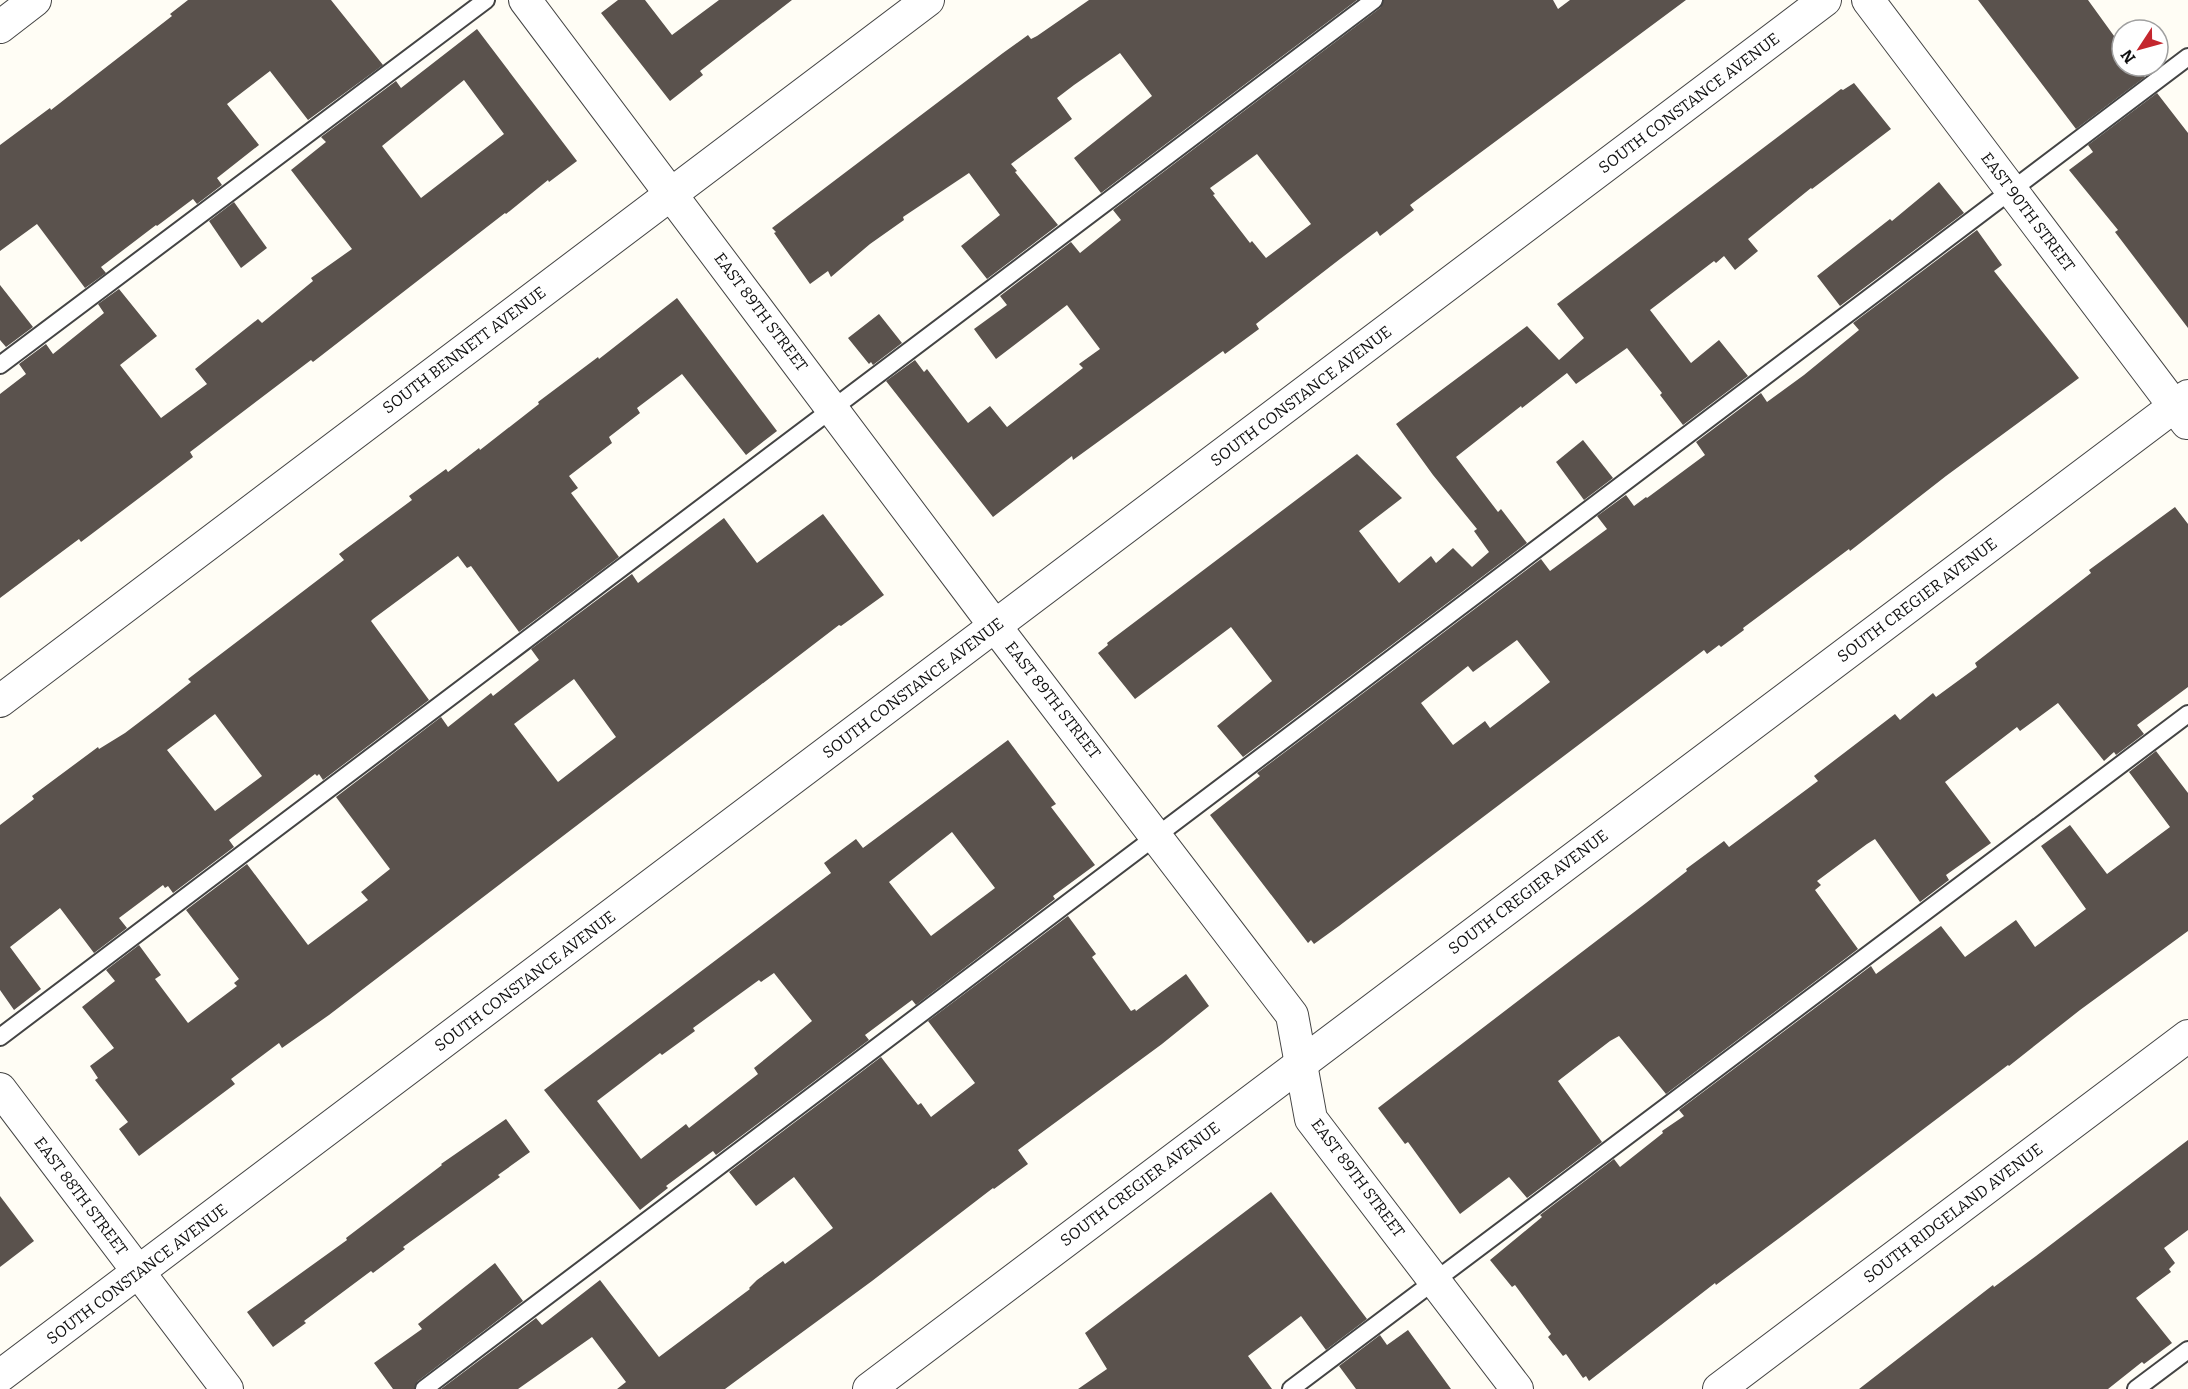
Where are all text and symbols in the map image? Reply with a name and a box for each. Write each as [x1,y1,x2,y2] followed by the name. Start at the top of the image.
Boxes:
[2110,18,2170,78] north arrow
[1595,29,1783,177] street label: SOUTH CONSTANCE AVENUE
[2117,46,2140,67] text: N
[1977,149,2079,275] street label: EAST 90TH STREET
[710,249,812,375] street label: EAST 89TH STREET
[379,282,549,418] street label: SOUTH BENNETT AVENUE
[1207,322,1395,470] street label: SOUTH CONSTANCE AVENUE
[1834,534,2000,666] street label: SOUTH CREGIER AVENUE
[819,614,1007,762] street label: SOUTH CONSTANCE AVENUE
[1001,638,1105,762] street label: EAST 89TH STREET
[1445,826,1611,958] street label: SOUTH CREGIER AVENUE
[431,907,619,1055] street label: SOUTH CONSTANCE AVENUE
[1307,1115,1409,1241] street label: EAST 89TH STREET
[1057,1118,1223,1250] street label: SOUTH CREGIER AVENUE
[30,1133,132,1259] street label: EAST 88TH STREET
[1860,1139,2046,1287] street label: SOUTH RIDGELAND AVENUE
[43,1200,231,1348] street label: SOUTH CONSTANCE AVENUE

